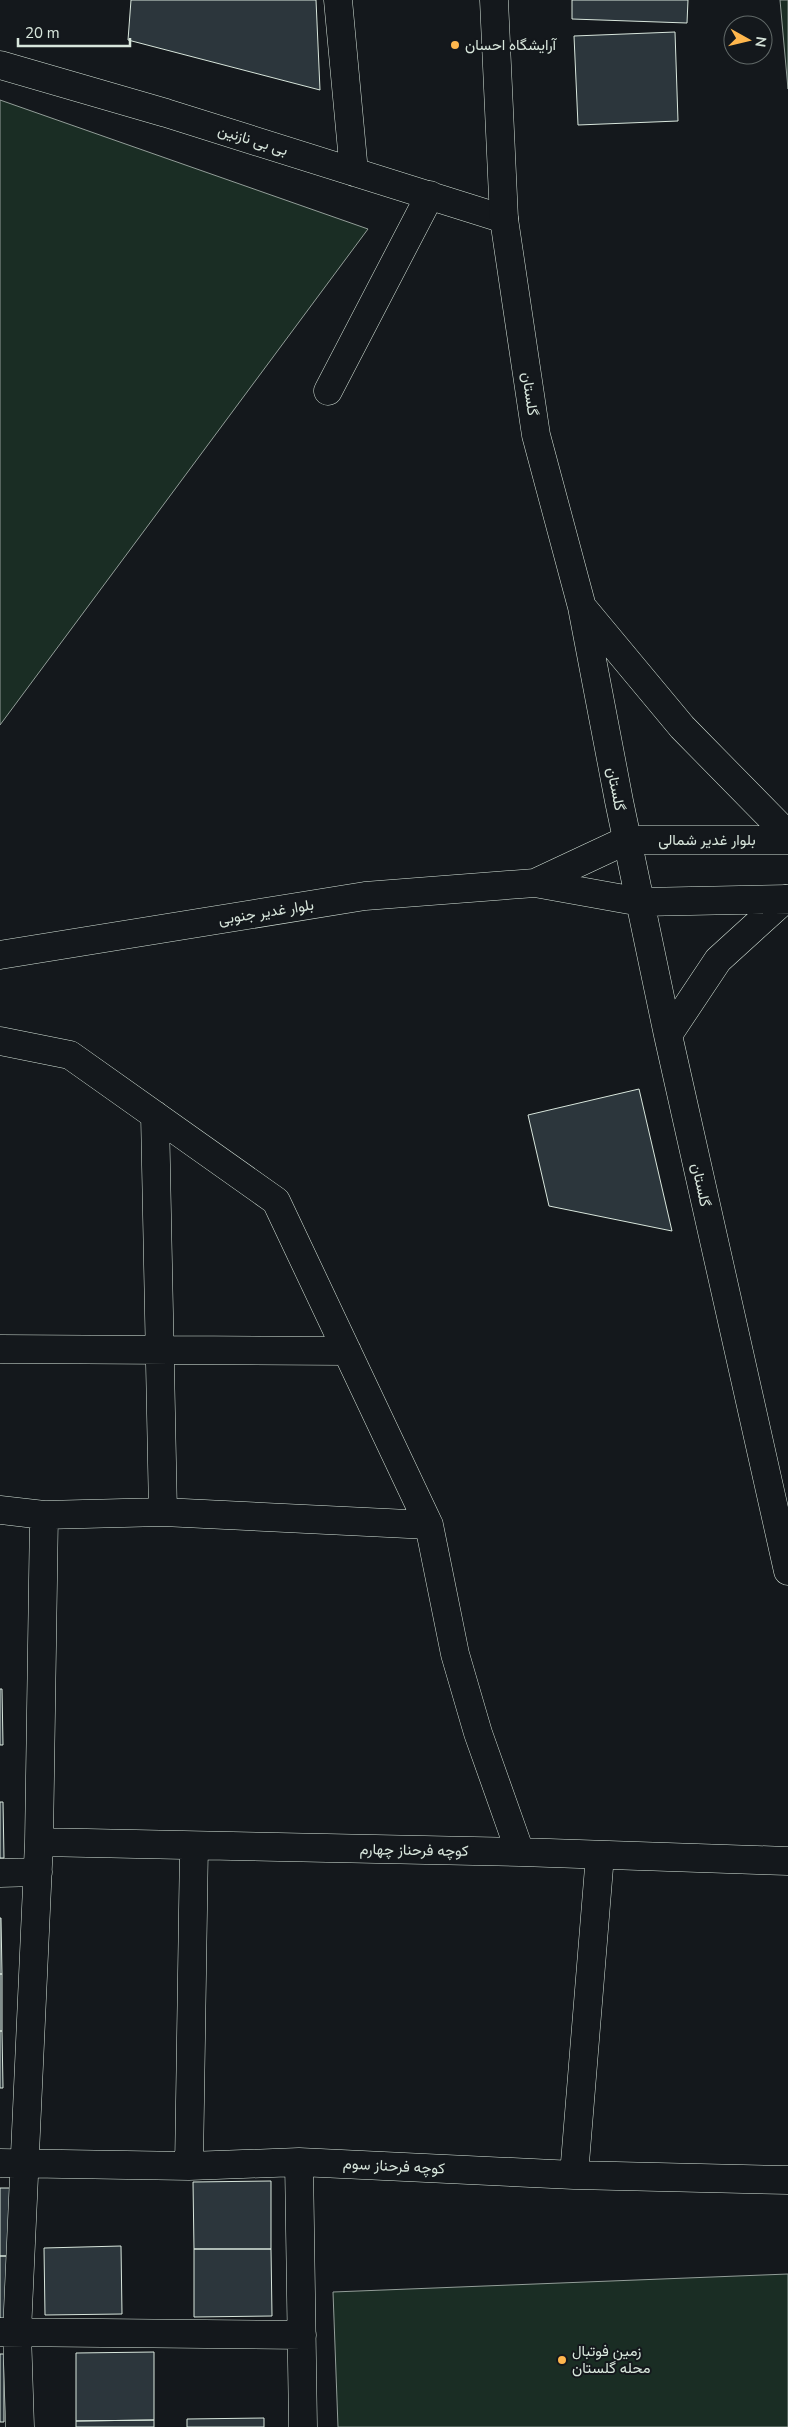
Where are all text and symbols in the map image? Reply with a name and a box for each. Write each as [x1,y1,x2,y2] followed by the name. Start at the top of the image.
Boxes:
[18,15,130,47] scale bar
[723,15,773,65] north arrow
[25,23,60,43] text: 20 m
[465,35,558,55] place label: آرایشگاه احسان
[750,35,771,48] text: N
[449,39,461,51] marker: آرایشگاه احسان
[216,120,291,160] street label: بی بی نازنین
[517,371,543,417] street label: گلستان
[602,766,630,813] street label: گلستان
[658,830,756,850] street label: بلوار غدیر شمالی
[217,895,315,929] street label: بلوار غدیر جنوبی
[687,1161,715,1209] street label: گلستان
[359,1839,469,1861] street label: کوچه فرحناز چهارم
[343,2153,446,2179] street label: کوچه فرحناز سوم
[572,2341,651,2378] place label: زمین فوتبال محله گلستان
[556,2354,568,2366] marker: زمین فوتبال محله گلستان

